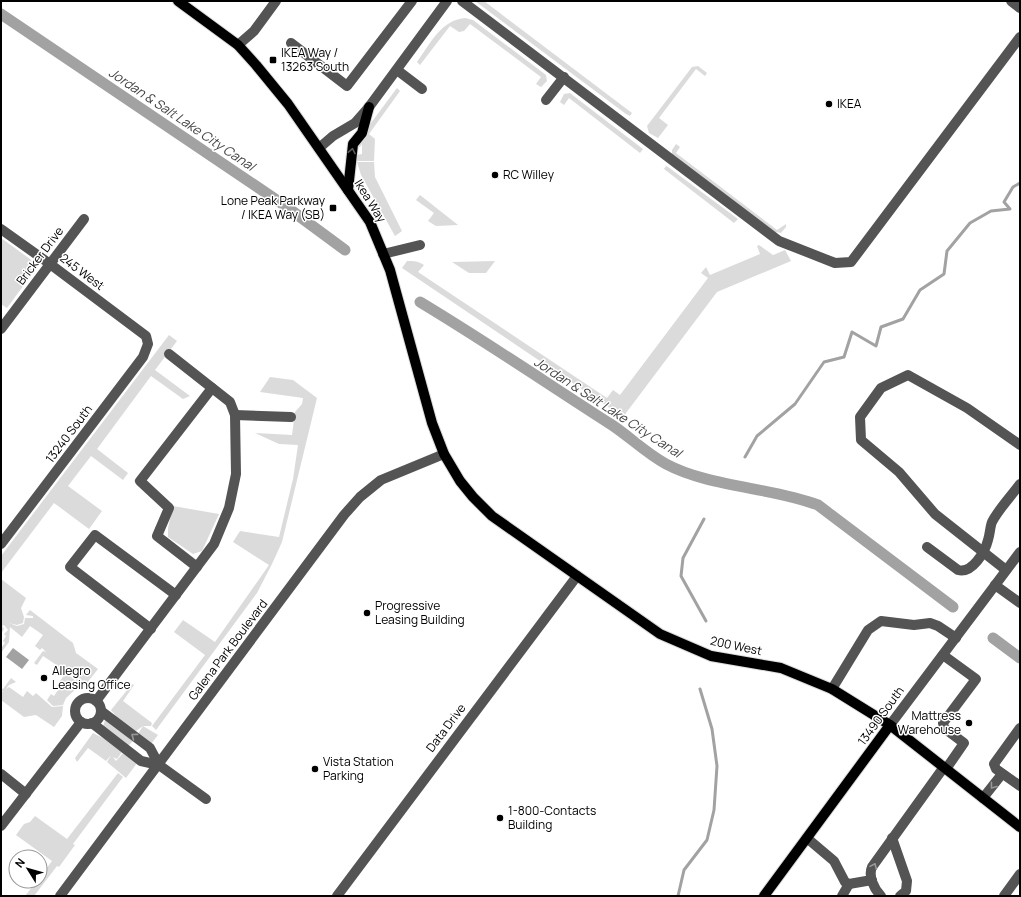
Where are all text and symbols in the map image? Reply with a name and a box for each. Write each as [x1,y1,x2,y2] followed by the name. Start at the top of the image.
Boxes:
[281,44,349,75] place label: IKEA Way / 13263 South
[268,55,278,65] marker: IKEA Way / 13263 South
[106,63,260,176] water label: Jordan & Salt Lake City Canal
[837,95,862,112] place label: IKEA
[824,99,834,109] marker: IKEA
[347,148,356,155] one-way arrow
[503,166,555,183] place label: RC Willey
[490,170,500,180] marker: RC Willey
[351,176,391,226] street label: Ikea Way
[221,192,326,223] place label: Lone Peak Parkway / IKEA Way (SB)
[328,203,338,213] marker: Lone Peak Parkway / IKEA Way (SB)
[12,223,67,288] street label: Bricker Drive
[57,249,108,294] street label: 245 West
[531,353,687,463] water label: Jordan & Salt Lake City Canal
[41,401,96,466] street label: 13240 South
[184,596,271,704] street label: Galena Park Boulevard
[375,597,465,628] place label: Progressive Leasing Building
[362,608,372,618] marker: Progressive Leasing Building
[709,632,764,659] street label: 200 West
[52,662,131,693] place label: Allegro Leasing Office
[39,673,49,683] marker: Allegro Leasing Office
[853,683,908,749] street label: 13490 South
[422,700,469,755] street label: Data Drive
[898,707,961,738] place label: Mattress Warehouse
[964,718,974,728] marker: Mattress Warehouse
[131,734,138,741] one-way arrow
[323,753,394,784] place label: Vista Station Parking
[310,764,320,774] marker: Vista Station Parking
[990,781,997,788] one-way arrow
[508,802,596,833] place label: 1-800-Contacts Building
[495,813,505,823] marker: 1-800-Contacts Building
[8,849,48,889] north arrow
[11,855,28,870] text: N
[869,863,877,870] one-way arrow

